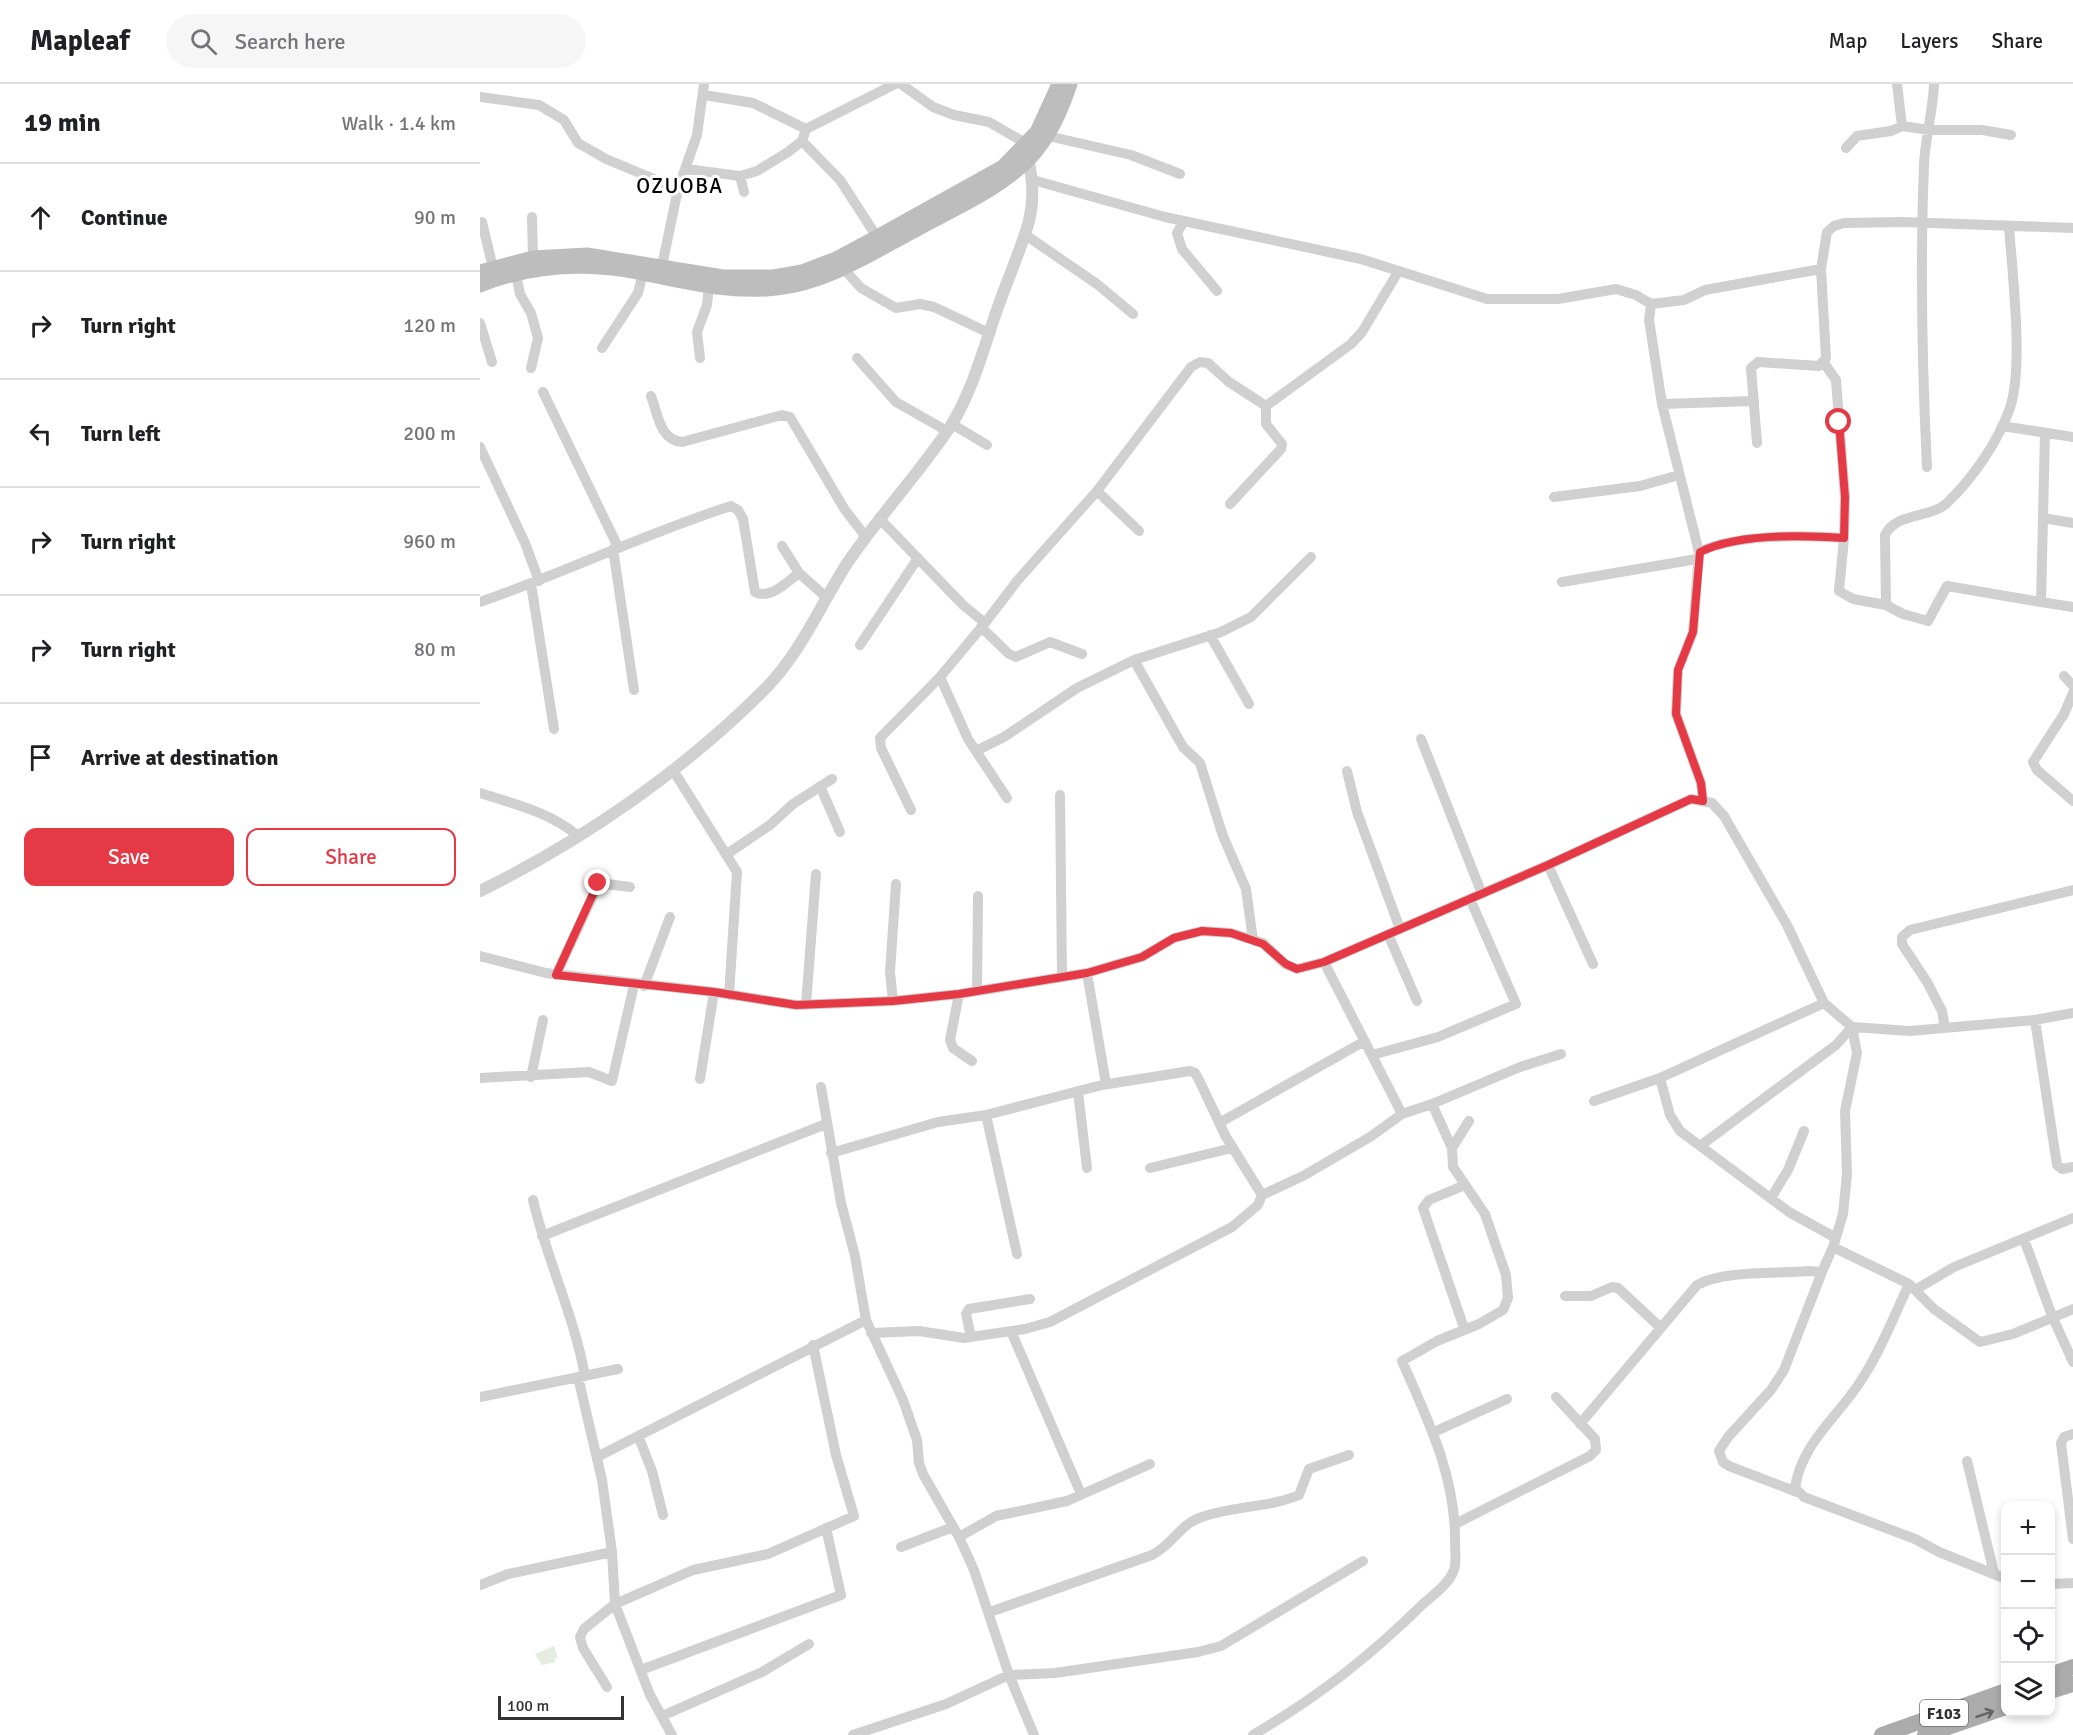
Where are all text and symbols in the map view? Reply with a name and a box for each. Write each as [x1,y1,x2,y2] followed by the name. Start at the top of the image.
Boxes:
[166,14,586,68] search box
[30,24,130,58] text: Mapleaf
[187,25,220,58] icon: search
[235,28,346,55] text: Search here
[1829,28,1867,54] text: Map
[1900,28,1958,54] text: Layers
[1991,28,2043,54] text: Share
[24,107,101,139] text: 19 min
[342,111,456,136] text: Walk · 1.4 km
[636,173,724,199] district label: OZUOBA
[24,201,57,234] icon: ahead
[81,204,168,231] text: Continue
[414,205,456,230] text: 90 m
[24,309,57,342] icon: right
[81,312,176,339] text: Turn right
[403,313,456,338] text: 120 m
[1825,408,1851,434] route start
[24,417,57,450] icon: left
[81,420,161,447] text: Turn left
[403,421,456,446] text: 200 m
[24,525,57,558] icon: right
[81,528,176,555] text: Turn right
[403,529,456,554] text: 960 m
[24,633,57,666] icon: right
[81,636,176,663] text: Turn right
[414,637,456,662] text: 80 m
[24,741,57,774] icon: arrive
[81,744,278,771] text: Arrive at destination
[24,828,234,886] button: Save
[246,828,456,886] button: Share
[584,869,610,895] route end
[2001,1501,2055,1717] map controls
[2001,1501,2055,1555] button: +
[2001,1555,2055,1609] button: −
[2001,1609,2055,1663] button: locate
[2001,1663,2055,1717] button: layers
[498,1693,624,1720] scale bar
[507,1696,549,1716] text: 100 m
[1920,1700,1968,1726] road number: F103
[1975,1708,1994,1719] one-way arrow

